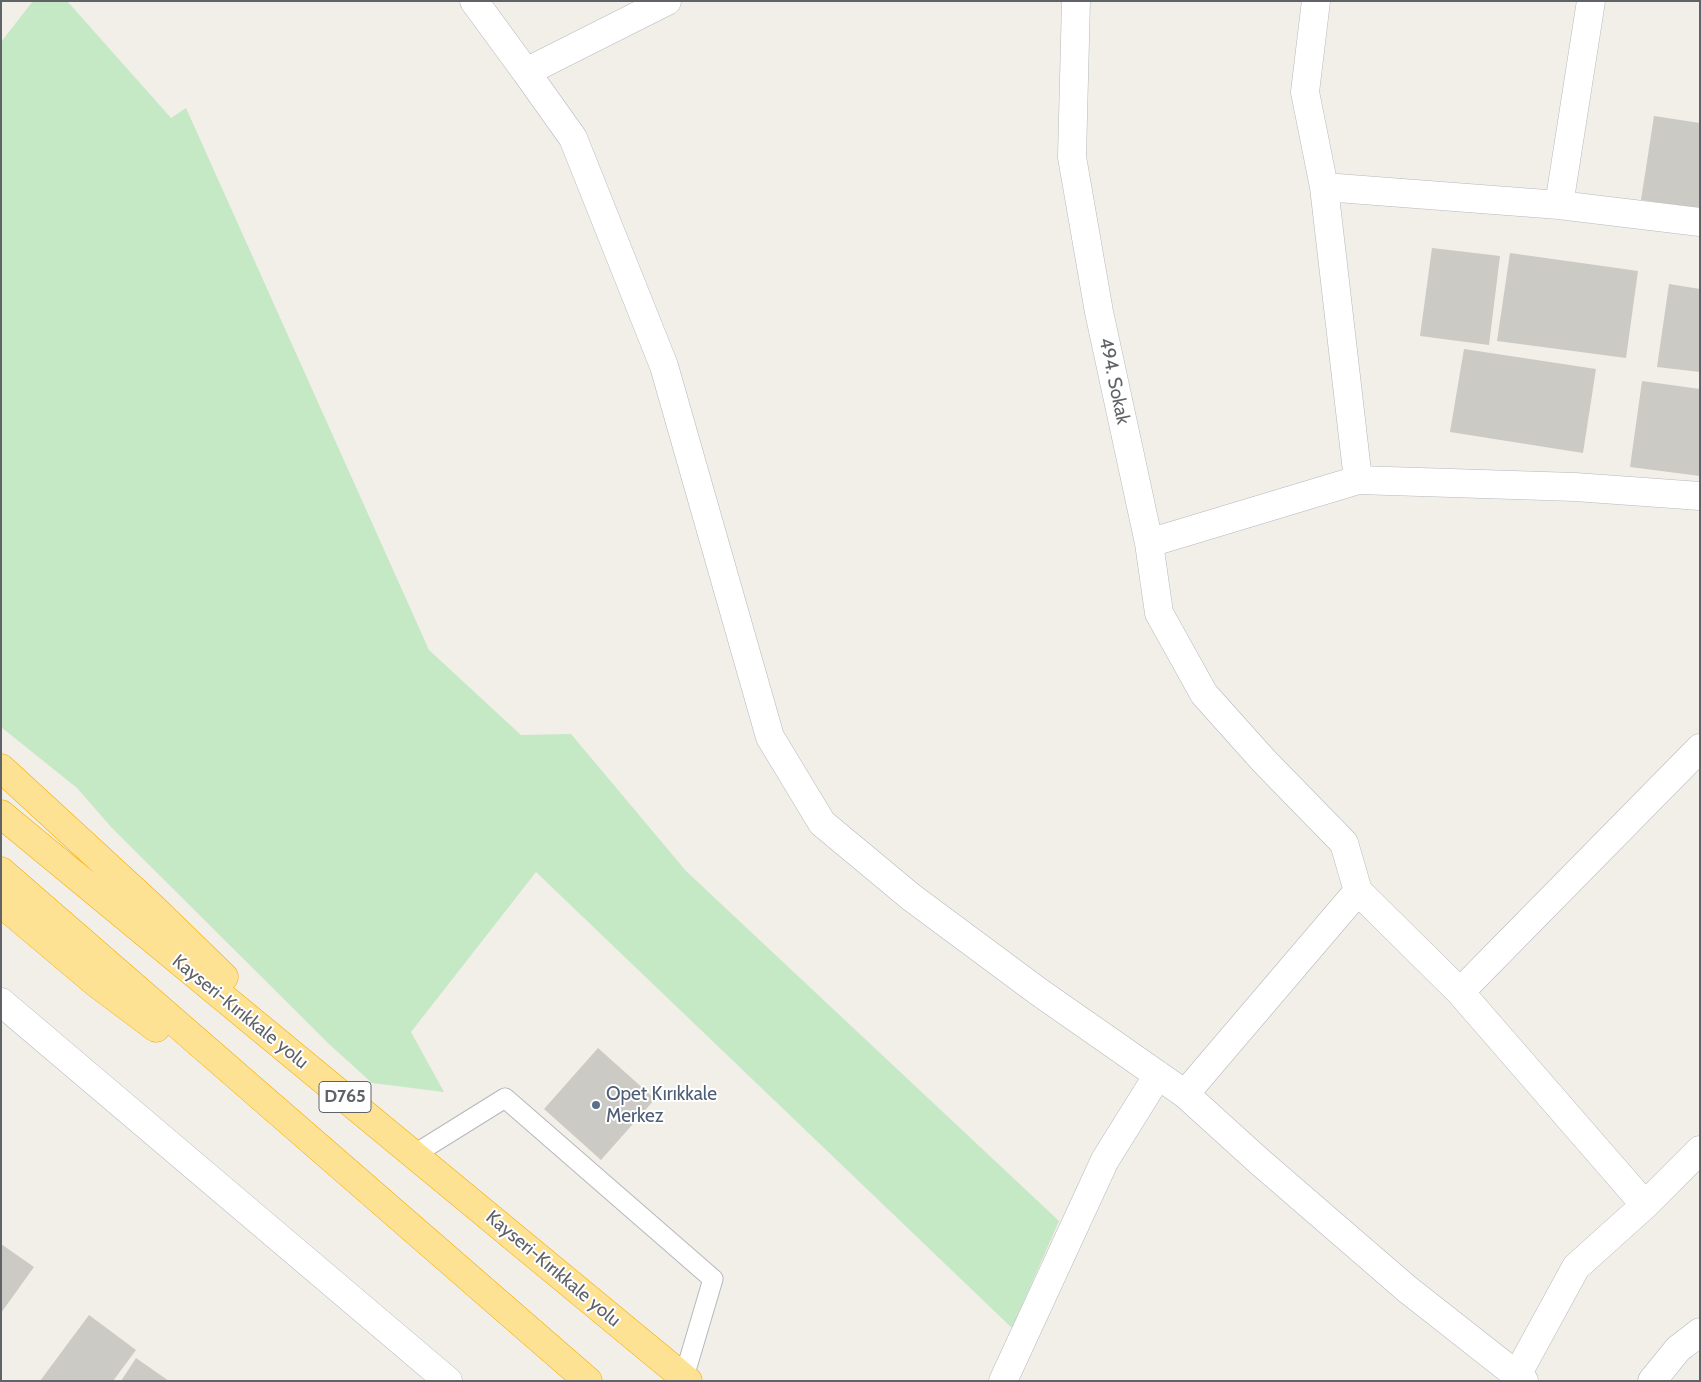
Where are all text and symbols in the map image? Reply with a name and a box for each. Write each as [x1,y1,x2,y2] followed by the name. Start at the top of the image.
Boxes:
[1094,335,1134,427] street label: 494. Sokak
[167,950,313,1074] street label: Kayseri-Kırıkkale yolu
[319,1082,371,1112] road number: D765
[606,1083,717,1127] place label: Opet Kırıkkale Merkez
[590,1099,602,1111] marker: Opet Kırıkkale Merkez
[481,1206,625,1332] street label: Kayseri-Kırıkkale yolu

